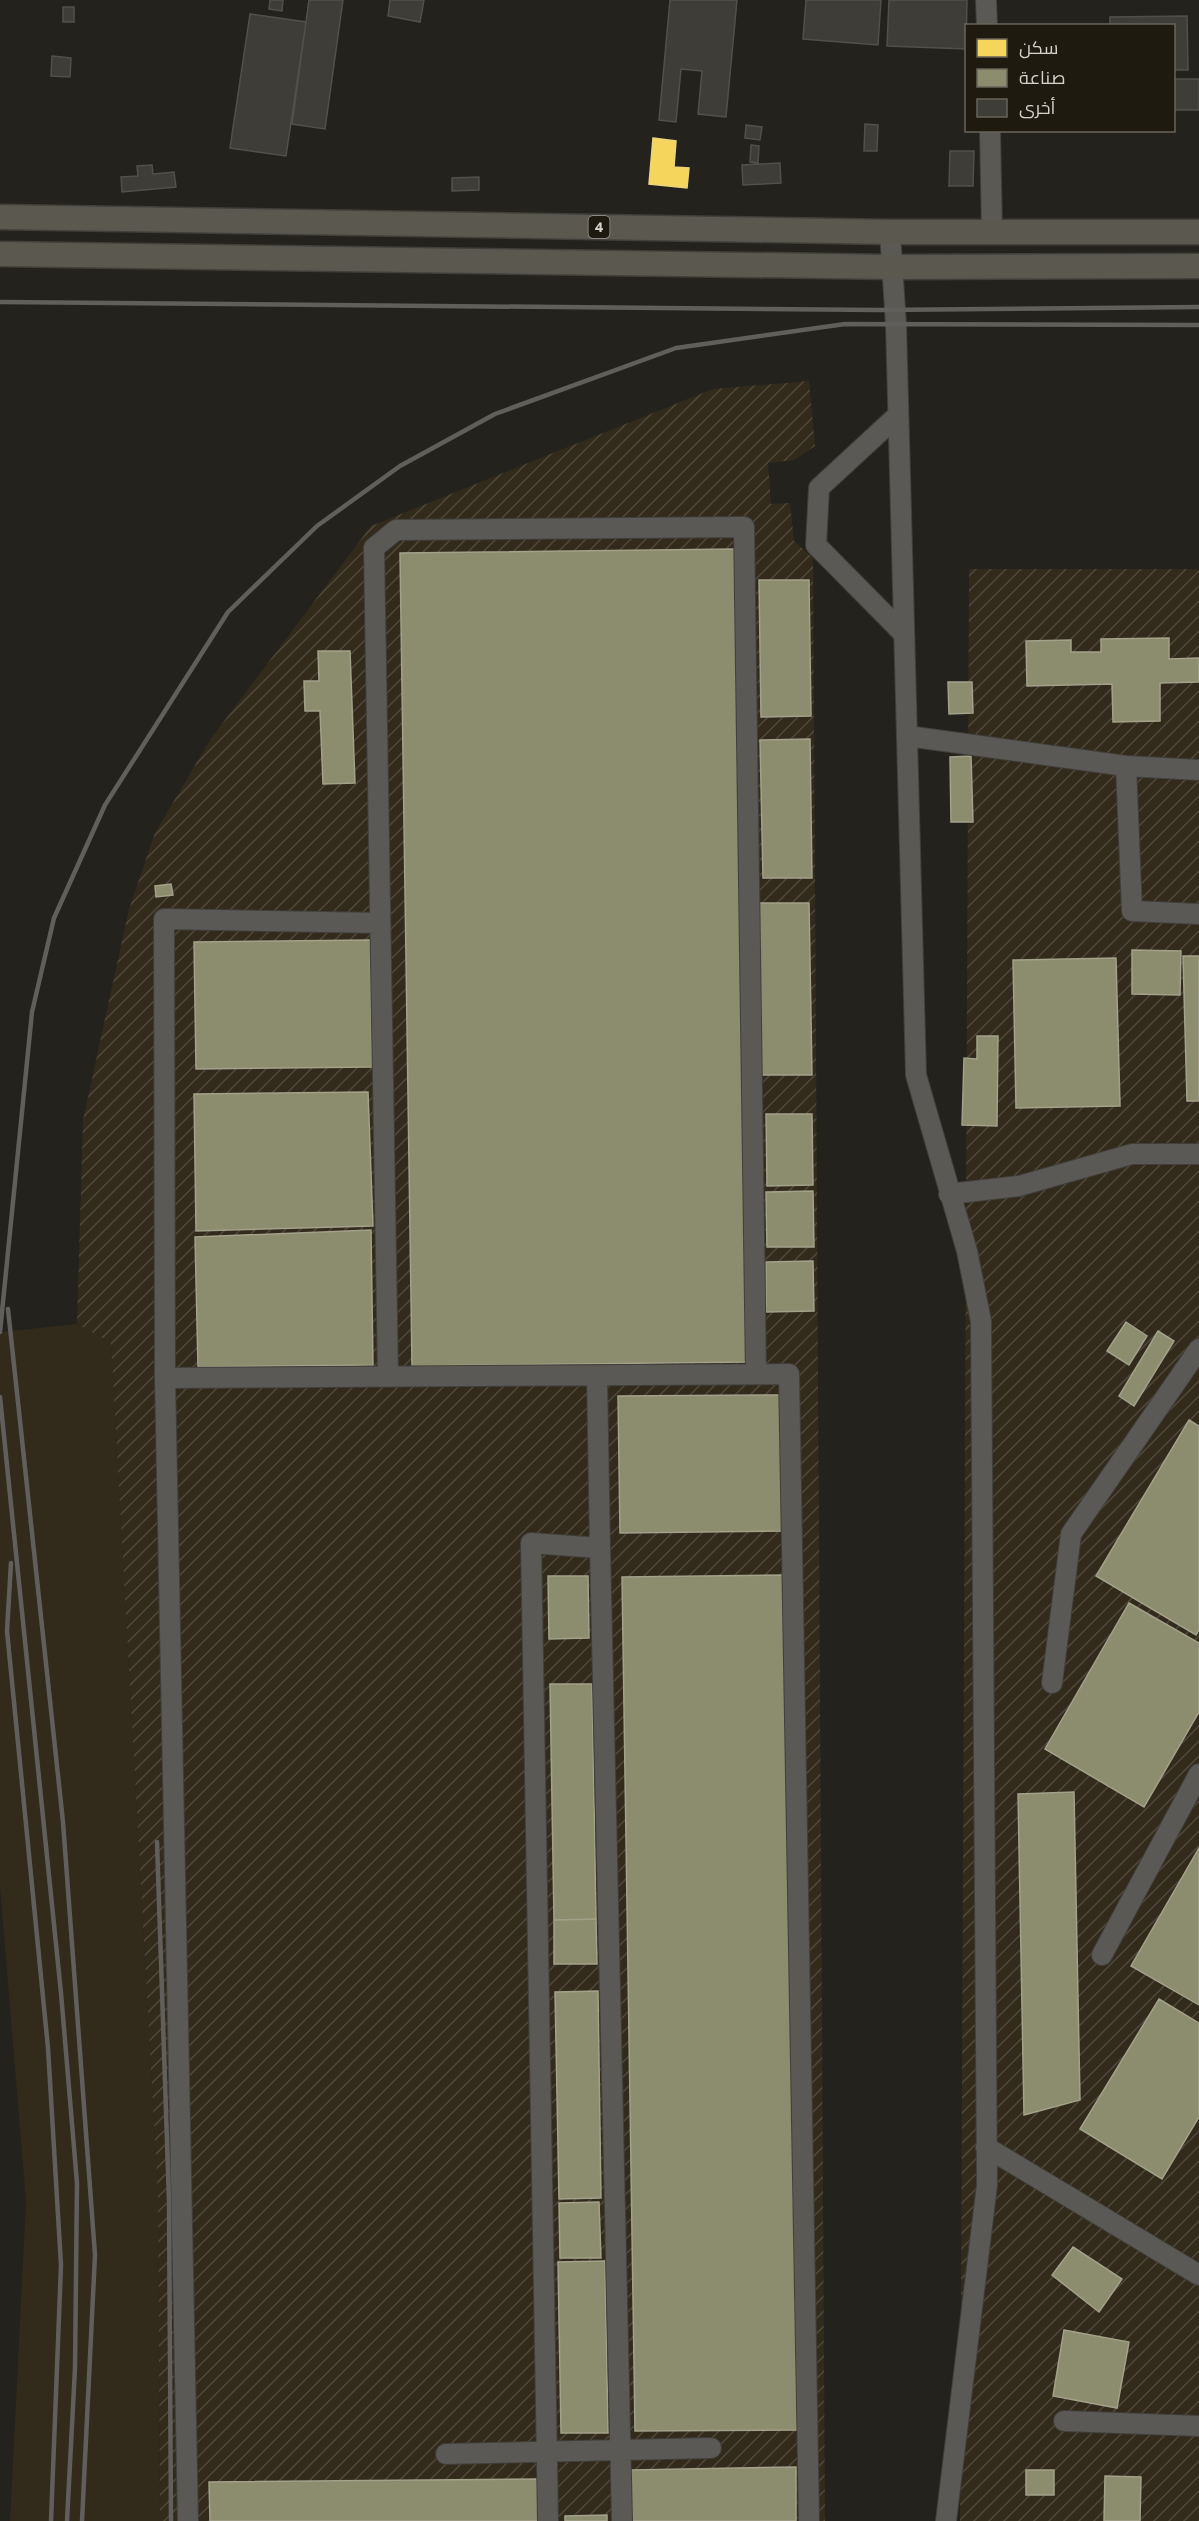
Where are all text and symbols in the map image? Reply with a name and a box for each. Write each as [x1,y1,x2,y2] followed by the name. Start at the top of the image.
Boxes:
[965,24,1175,132] legend
[1019,36,1058,59] text: سكن
[1019,66,1065,88] text: صناعة
[1019,96,1056,119] text: أخرى
[588,216,610,238] road number: 4

